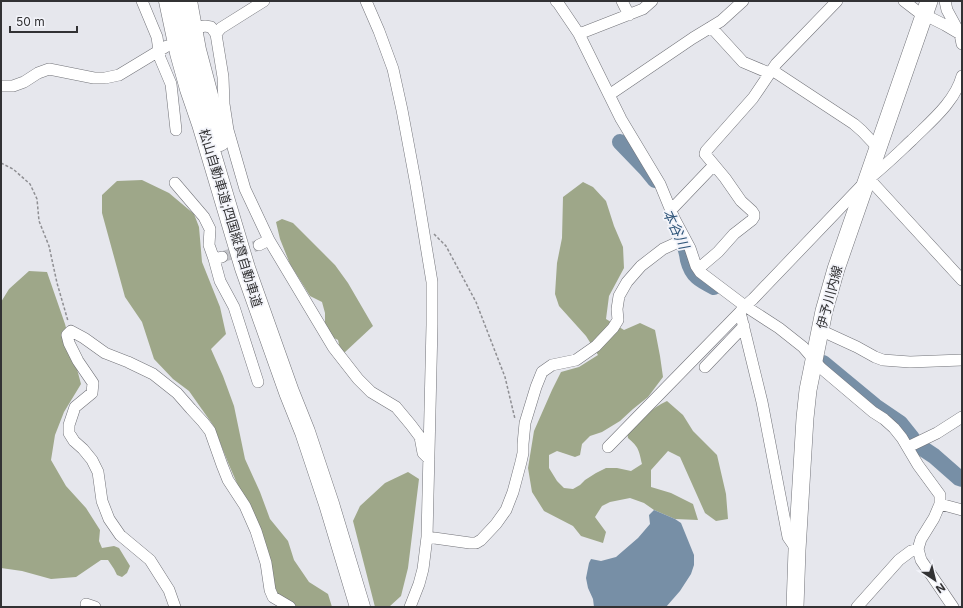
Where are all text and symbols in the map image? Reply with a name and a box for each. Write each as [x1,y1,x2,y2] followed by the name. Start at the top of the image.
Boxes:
[10,8,77,34] scale bar
[16,14,45,29] text: 50 m
[196,127,266,309] street label: 松山自動車道;四国縦貫自動車道
[660,206,694,253] water label: 本谷川
[813,264,845,330] street label: 伊予川内線
[915,560,955,600] north arrow
[933,580,948,596] text: N

